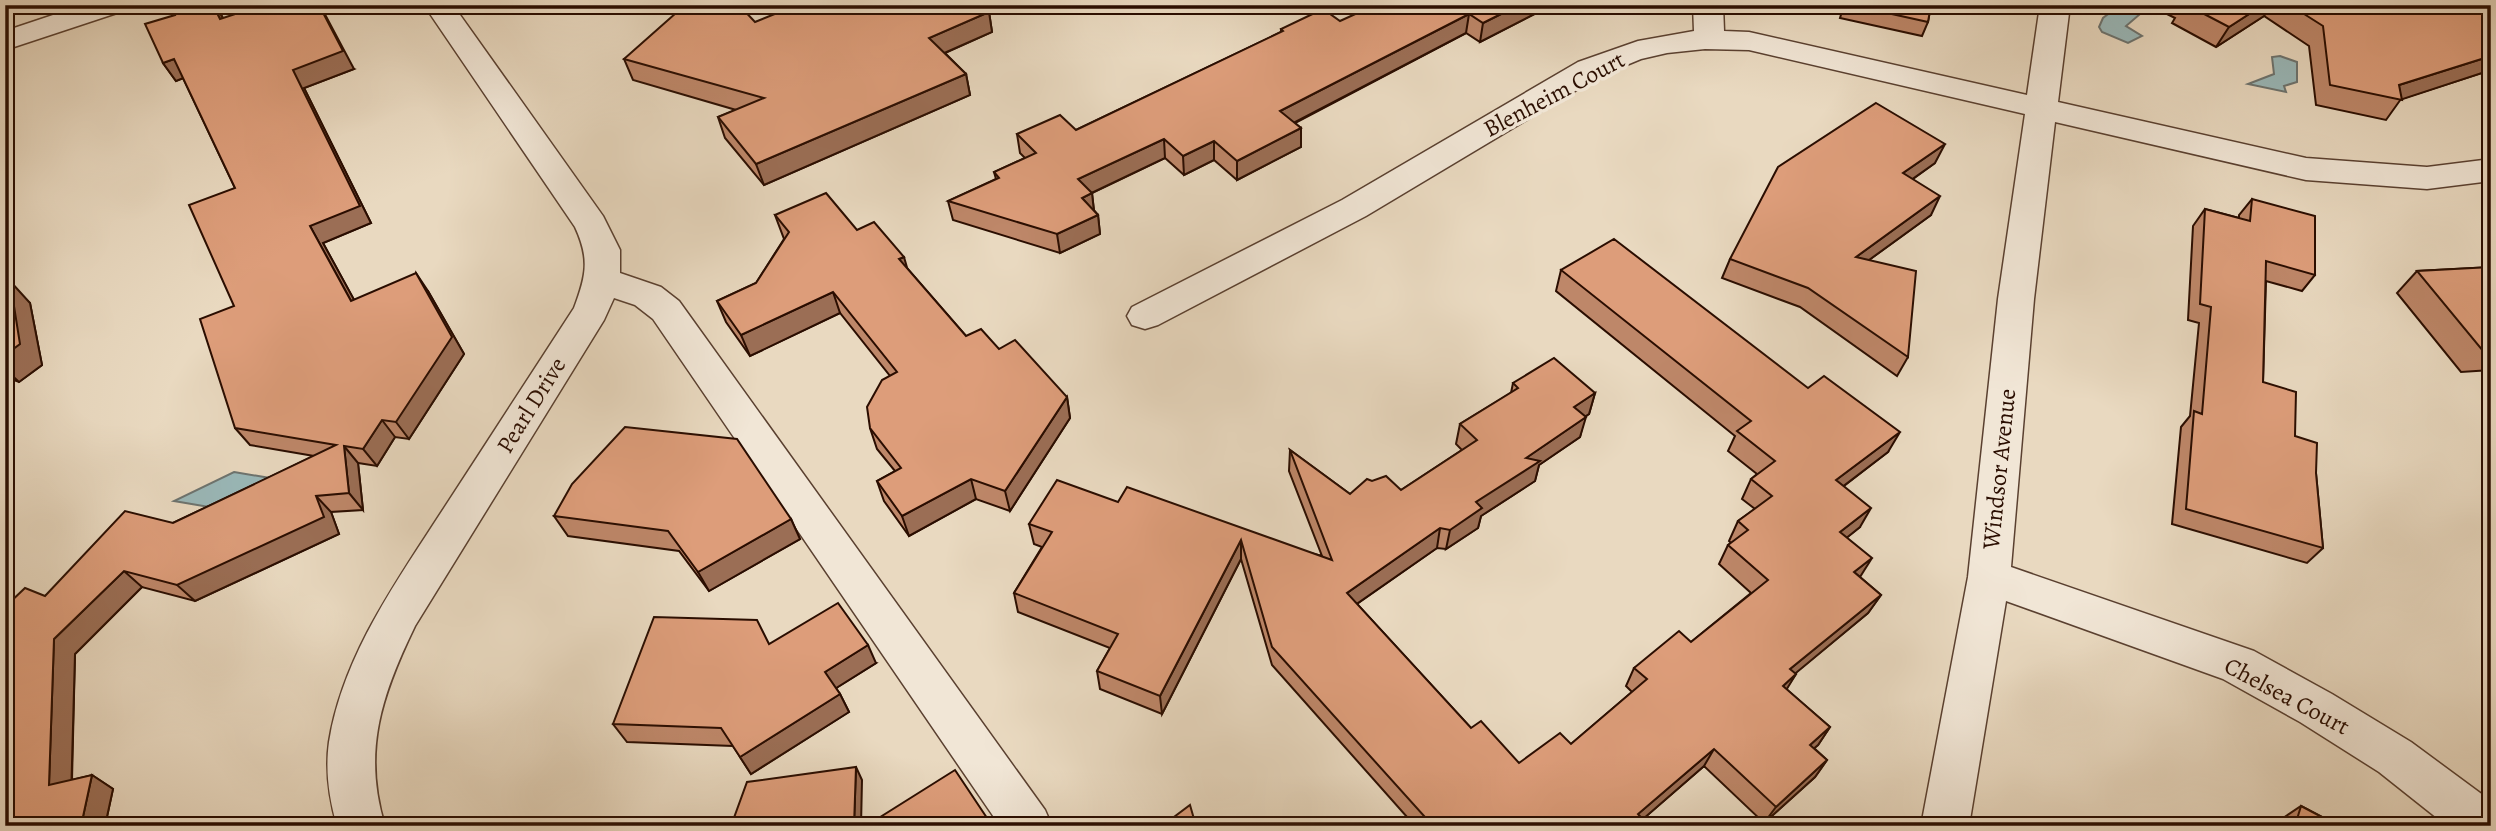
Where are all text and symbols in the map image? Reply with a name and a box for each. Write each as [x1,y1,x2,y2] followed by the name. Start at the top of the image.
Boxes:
[1478,43,1630,145] street label: Blenheim Court
[489,351,573,459] street label: Pearl Drive
[1975,387,2023,552] street label: Windsor Avenue
[2219,650,2355,742] street label: Chelsea Court

